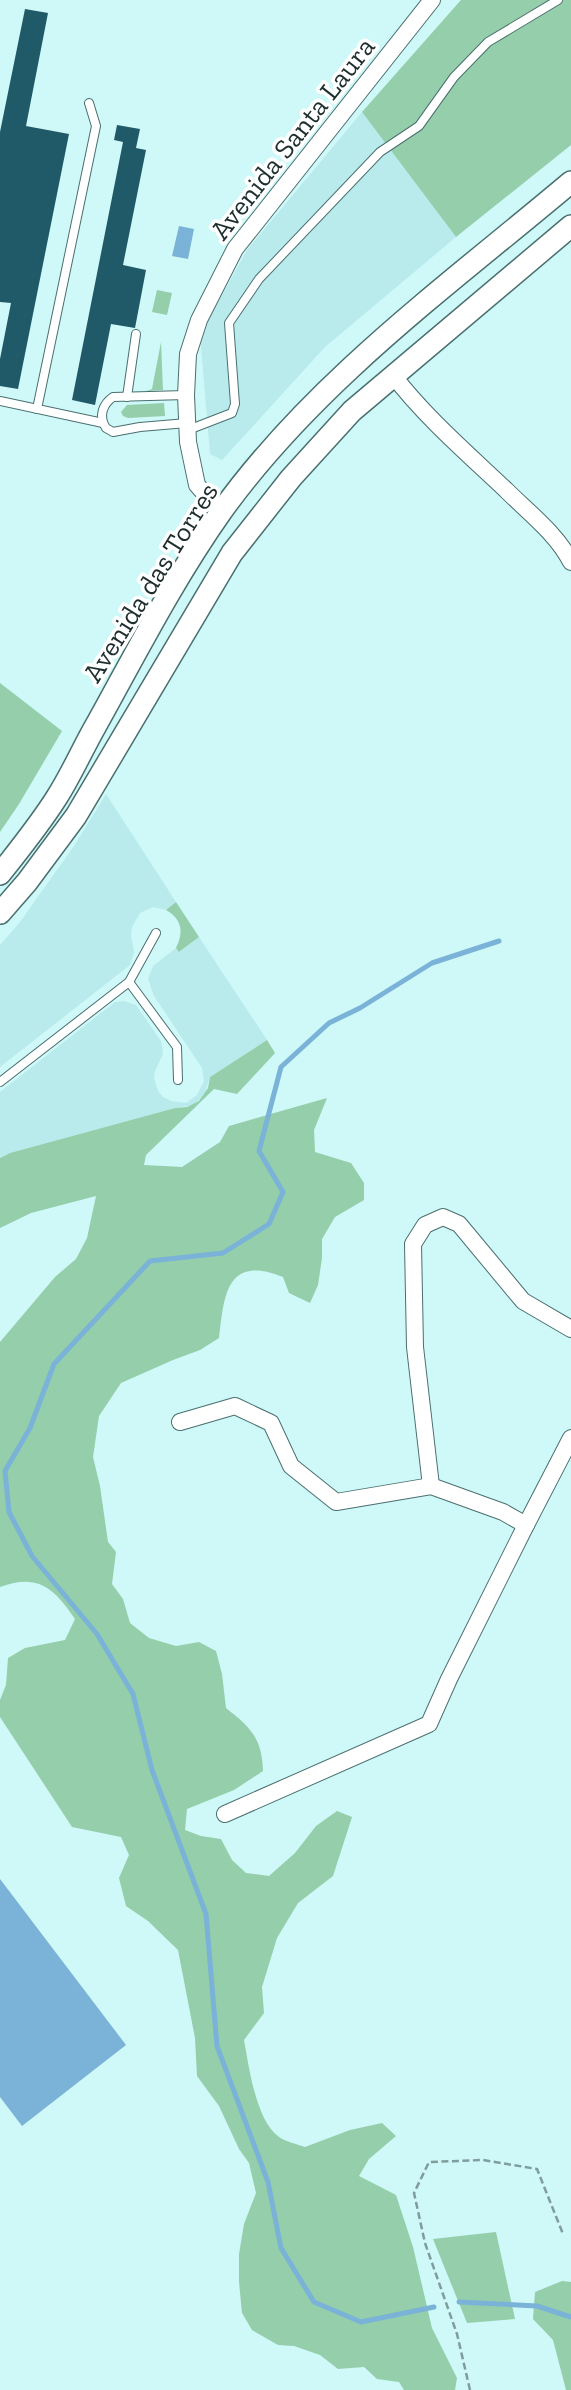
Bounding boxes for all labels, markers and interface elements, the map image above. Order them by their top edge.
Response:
street label: Avenida Santa Laura [203,30,382,246]
street label: Avenida das Torres [76,476,225,688]

